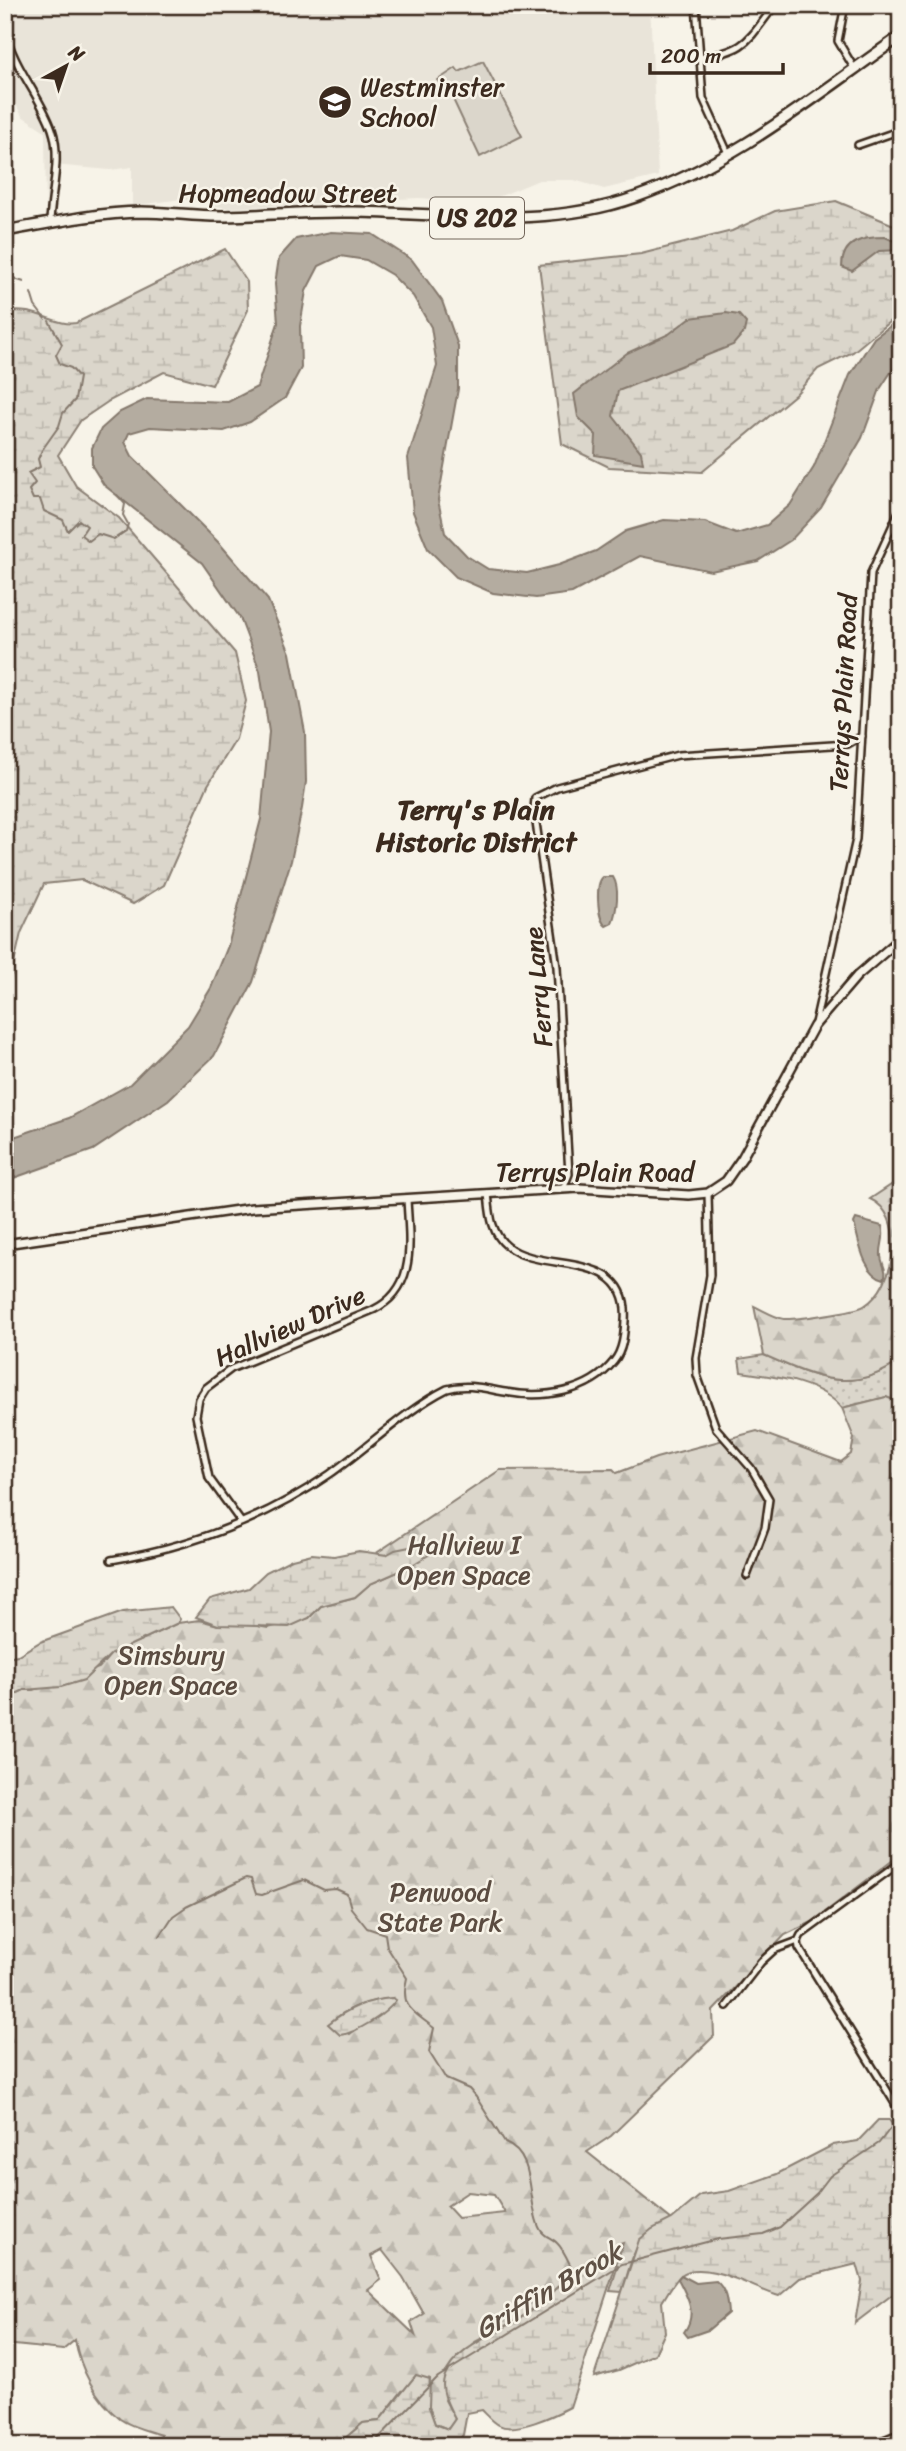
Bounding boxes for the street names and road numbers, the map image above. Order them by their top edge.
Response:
street label: Hopmeadow Street [179,170,397,216]
road number: US 202 [430,198,524,238]
street label: Terrys Plain Road [815,590,871,793]
street label: Ferry Lane [510,924,566,1049]
street label: Terrys Plain Road [496,1149,697,1195]
street label: Hallview Drive [207,1272,373,1380]

